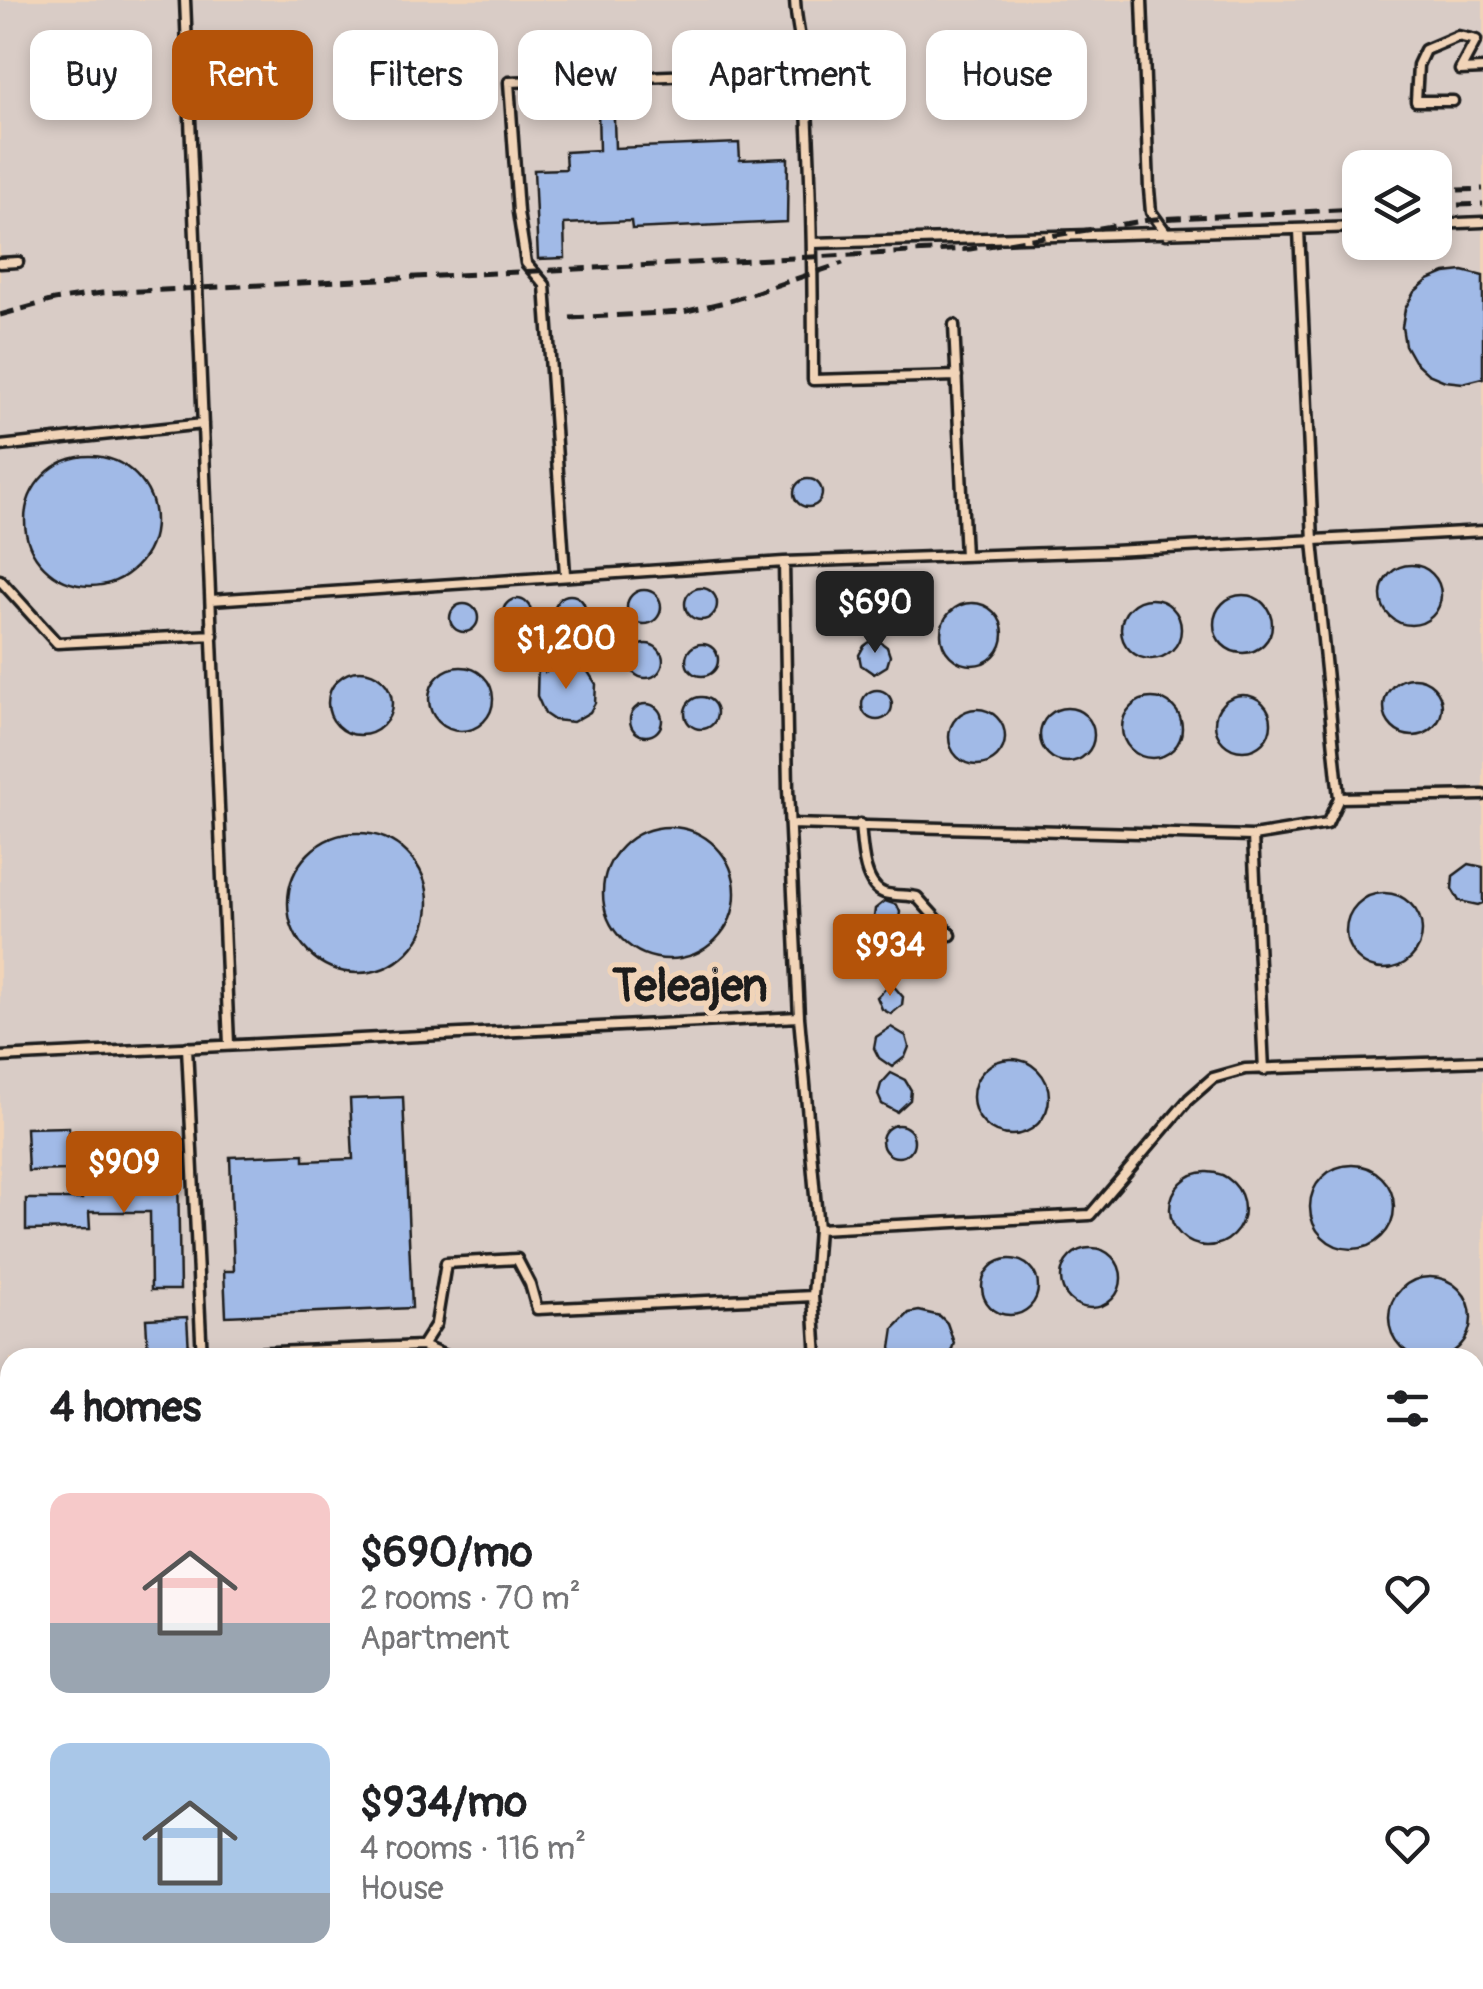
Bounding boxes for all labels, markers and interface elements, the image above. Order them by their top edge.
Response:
chip: Buy [30,30,152,120]
chip: Rent [172,30,313,120]
chip: Filters [333,30,498,120]
chip: New [518,30,652,120]
chip: Apartment [672,30,906,120]
chip: House [926,30,1087,120]
map controls [1342,150,1452,260]
button: layers [1342,150,1452,260]
pin: $690 [816,571,934,656]
text: $690 [838,583,912,623]
pin: $1,200 [485,607,647,692]
text: $1,200 [516,619,616,659]
pin: $934 [831,914,949,999]
text: $934 [855,926,925,966]
district label: Teleajen [612,959,768,1015]
pin: $909 [65,1131,183,1216]
text: $909 [88,1143,160,1183]
icon: filters [1380,1381,1435,1436]
text: 4 homes [50,1382,201,1434]
text: $690/mo [360,1527,532,1579]
icon: home [130,1533,250,1653]
icon: heart [1380,1566,1435,1621]
text: 2 rooms · 70 m² [360,1579,581,1619]
text: Apartment [360,1619,509,1659]
text: $934/mo [360,1777,527,1829]
icon: home [130,1783,250,1903]
icon: heart [1380,1816,1435,1871]
text: 4 rooms · 116 m² [360,1829,586,1869]
text: House [360,1869,444,1909]

